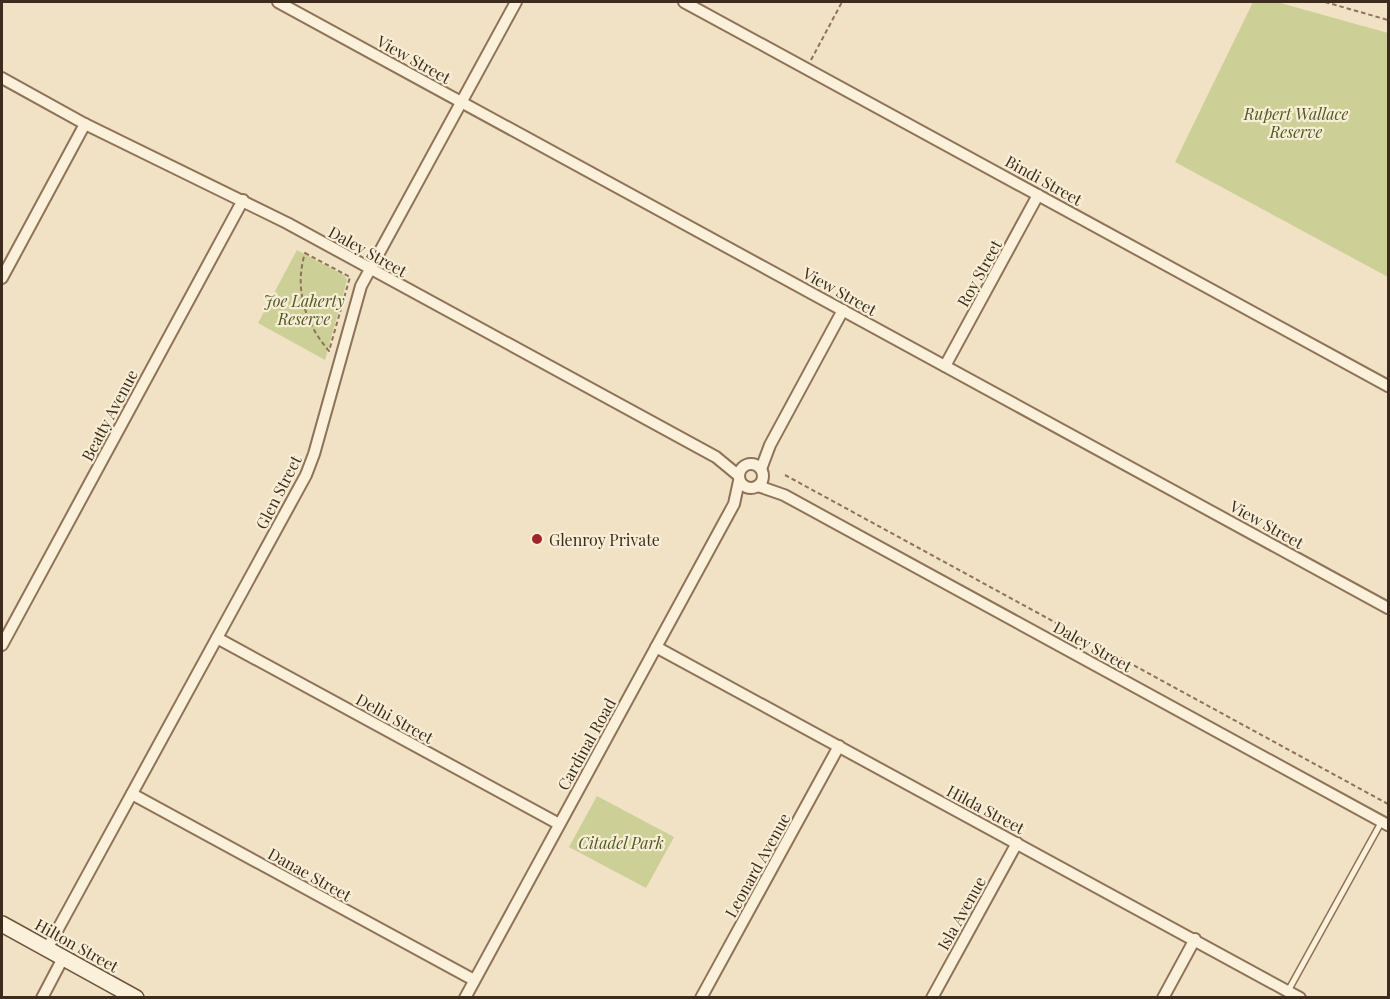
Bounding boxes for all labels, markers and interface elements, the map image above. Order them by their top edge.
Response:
street label: View Street [373,30,455,88]
park label: Rupert Wallace Reserve [1243,103,1348,142]
street label: Bindi Street [1002,150,1087,210]
street label: Daley Street [325,221,411,281]
street label: Roy Street [952,235,1006,310]
street label: View Street [799,262,881,320]
park label: Joe Laherty Reserve [263,290,345,329]
street label: Beatty Avenue [76,366,142,464]
street label: Glen Street [250,451,306,532]
street label: View Street [1226,495,1308,553]
place label: Glenroy Private [549,529,660,550]
marker: Glenroy Private [530,532,544,546]
street label: Daley Street [1050,616,1136,676]
street label: Delhi Street [353,688,438,748]
street label: Cardinal Road [552,694,620,794]
street label: Hilda Street [943,780,1029,838]
street label: Leonard Avenue [720,809,794,921]
park label: Citadel Park [578,832,664,853]
street label: Danae Street [265,843,356,906]
street label: Isla Avenue [932,872,990,954]
street label: Hilton Street [32,913,123,977]

